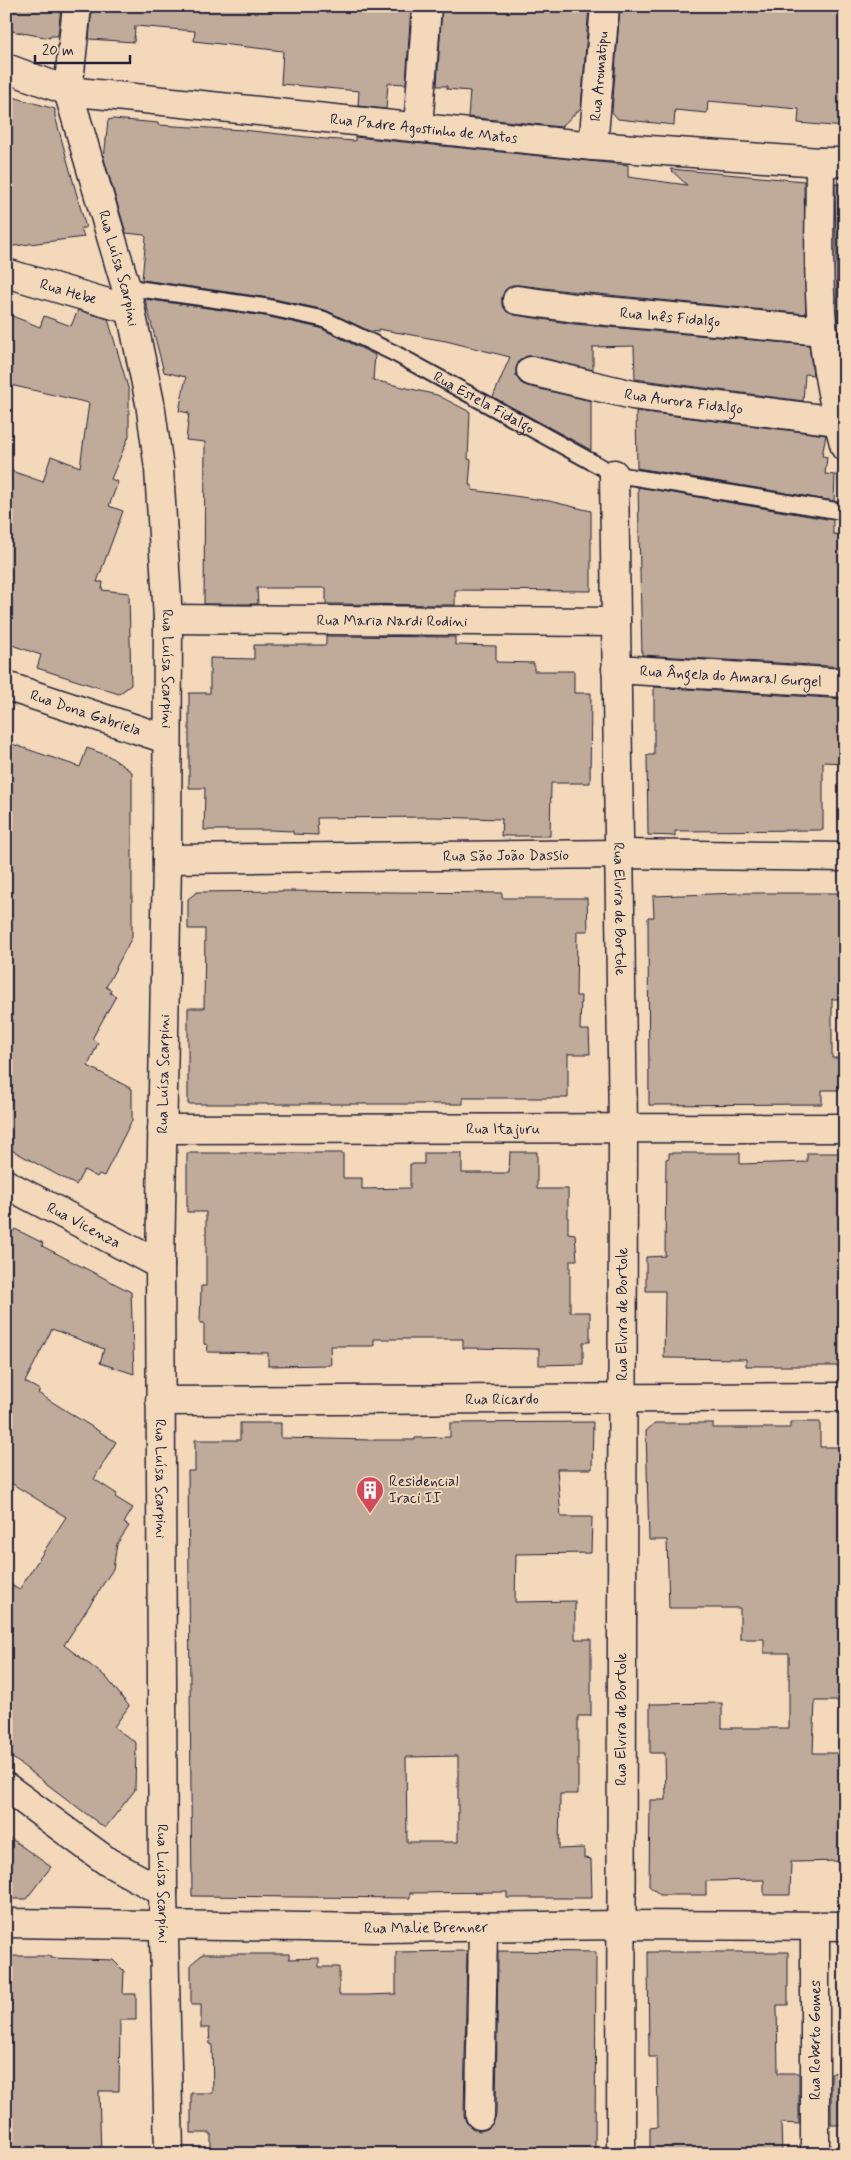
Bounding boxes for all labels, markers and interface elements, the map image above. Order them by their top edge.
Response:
street label: Rua Aromatipu [586,30,614,122]
scale bar [35,32,130,64]
text: 20 m [42,41,74,61]
street label: Rua Padre Agostinho de Matos [329,110,519,149]
street label: Rua Luísa Scarpini [93,208,143,328]
street label: Rua Hebe [37,275,99,310]
street label: Rua Inês Fidalgo [619,303,721,333]
street label: Rua Estela Fidalgo [429,367,538,439]
street label: Rua Aurora Fidalgo [622,384,744,420]
street label: Rua Luísa Scarpini [156,609,177,729]
street label: Rua Maria Nardi Rodini [316,611,467,632]
street label: Rua Ângela do Amaral Gurgel [639,661,822,693]
street label: Rua Dona Gabriela [27,686,144,741]
street label: Rua Elvira de Bortole [608,842,630,976]
street label: Rua São João Dassio [443,846,569,867]
street label: Rua Luísa Scarpini [153,1014,175,1134]
street label: Rua Itajuru [466,1119,540,1140]
street label: Rua Vicenza [43,1198,124,1254]
street label: Rua Elvira de Bortole [613,1247,633,1381]
street label: Rua Ricardo [465,1390,539,1410]
street label: Rua Luísa Scarpini [150,1419,170,1538]
place label: Residencial Iraci II [389,1472,458,1509]
building icon: Residencial Iraci II [355,1475,385,1514]
street label: Rua Elvira de Bortole [612,1652,632,1786]
street label: Rua Luísa Scarpini [152,1824,173,1944]
street label: Rua Malie Brenner [364,1918,489,1939]
street label: Rua Roberto Gomes [806,1980,826,2100]

